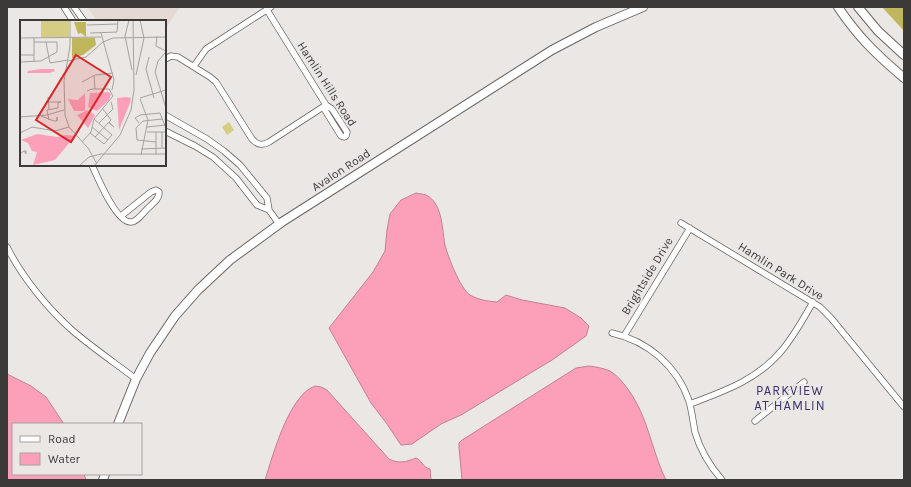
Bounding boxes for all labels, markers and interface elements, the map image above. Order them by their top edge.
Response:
inset map [20,20,166,166]
street label: Hamlin Hills Road [294,39,360,129]
street label: Avalon Road [309,146,373,194]
street label: Brightside Drive [618,235,676,317]
street label: Hamlin Park Drive [736,239,826,303]
district label: PARKVIEW AT HAMLIN [754,383,826,413]
legend [12,423,142,475]
text: Road [48,432,76,446]
text: Water [48,452,81,466]

